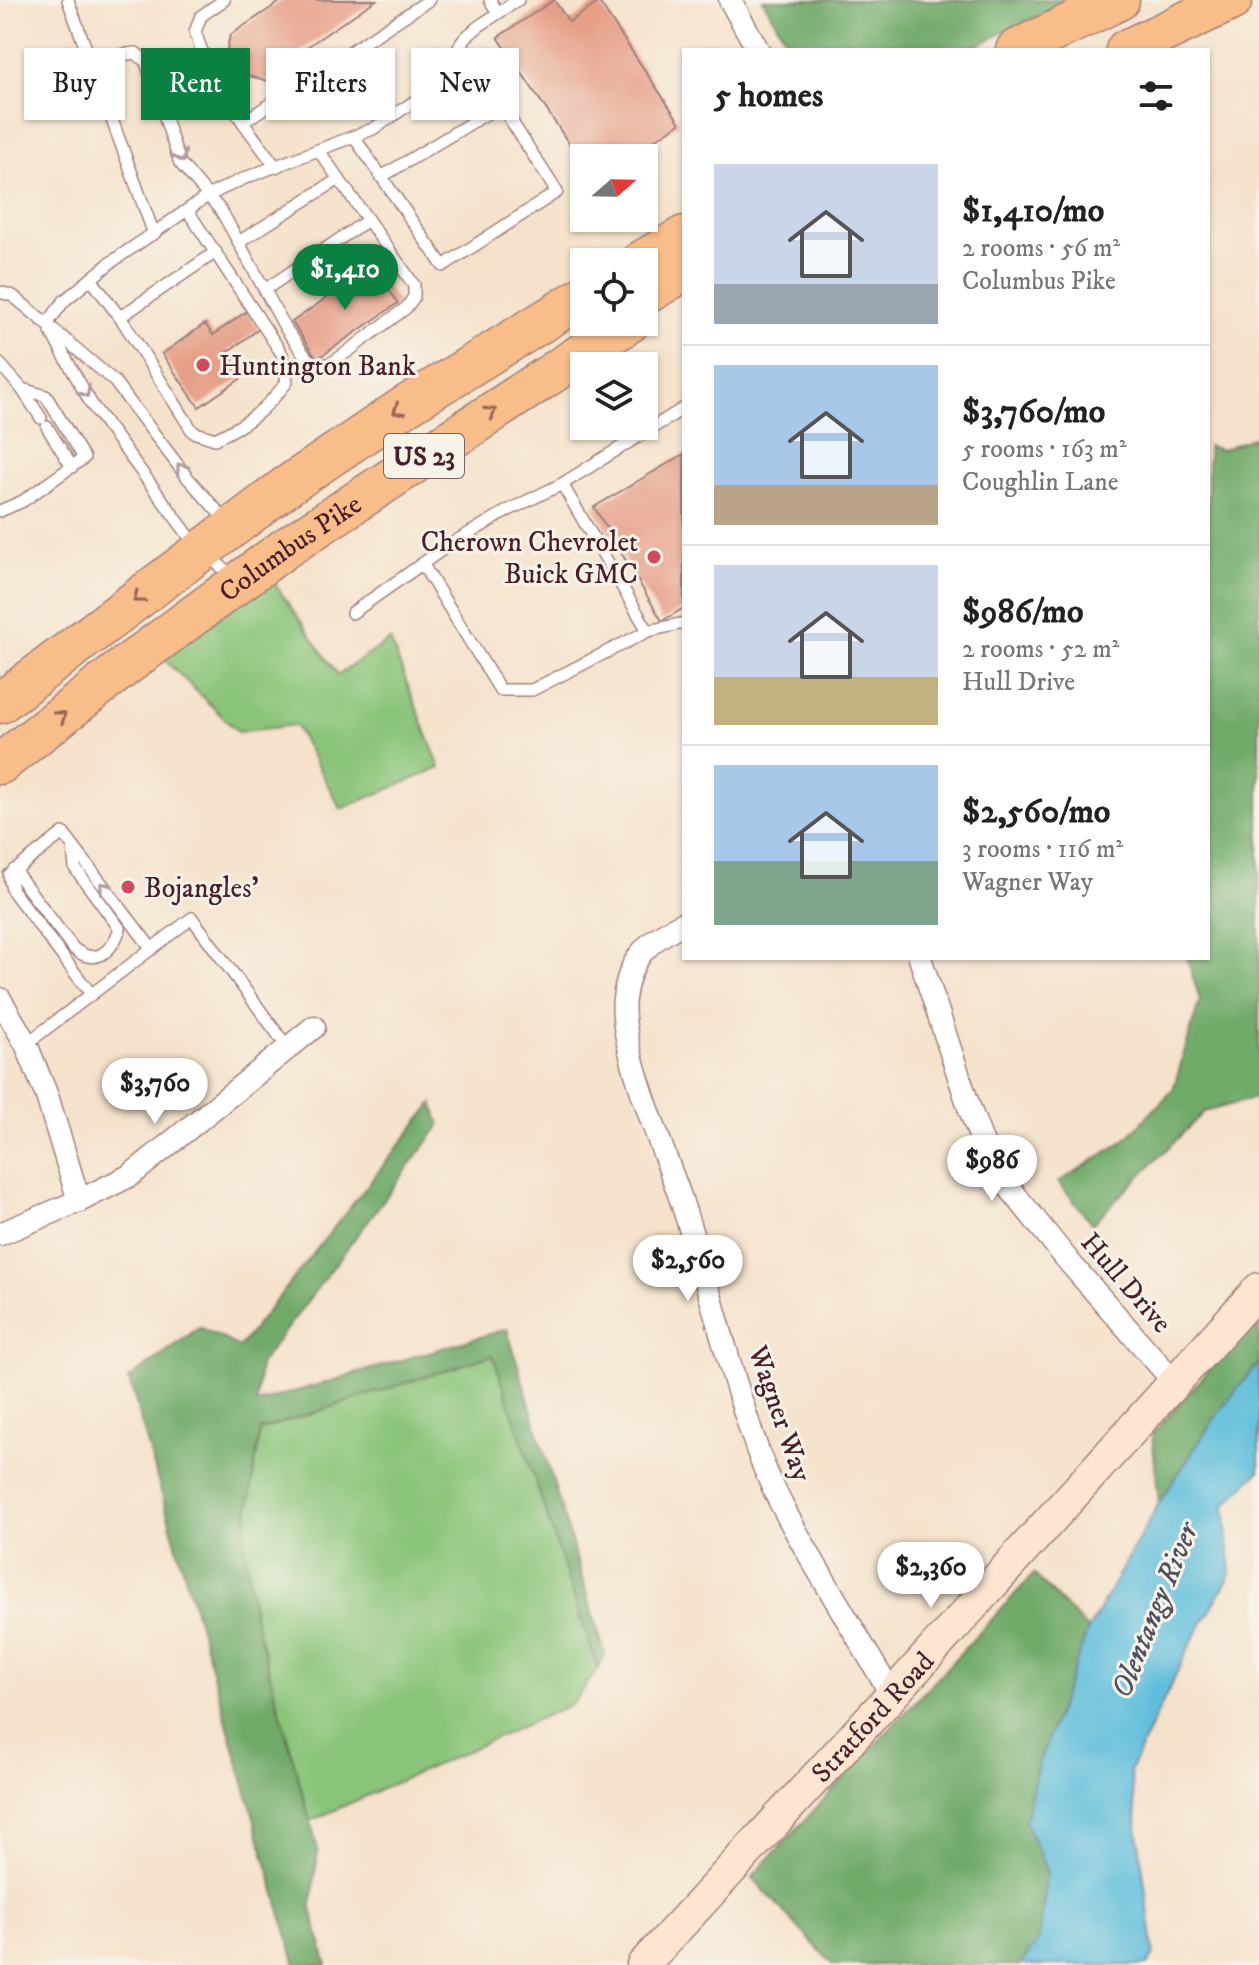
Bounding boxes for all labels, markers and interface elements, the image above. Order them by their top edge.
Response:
chip: Buy [24,48,125,120]
chip: Rent [141,48,250,120]
chip: Filters [266,48,395,120]
chip: New [411,48,519,120]
icon: filters [1134,74,1178,118]
text: 5 homes [714,75,823,117]
north arrow [570,144,658,232]
map controls [570,144,658,440]
one-way arrow [171,149,186,164]
text: $1,410/mo [962,190,1104,232]
icon: home [778,196,874,292]
text: 2 rooms · 56 m² [962,232,1120,265]
pin: $1,410 [280,244,410,312]
button: locate [570,248,658,336]
text: $1,410 [310,253,380,286]
text: Columbus Pike [962,265,1116,298]
place label: Huntington Bank [219,349,416,384]
button: layers [570,352,658,440]
marker: Huntington Bank [194,356,212,374]
one-way arrow [75,384,90,398]
text: $3,760/mo [962,391,1105,433]
icon: home [778,397,874,493]
one-way arrow [393,401,407,416]
one-way arrow [482,407,496,422]
text: 5 rooms · 163 m² [962,433,1127,466]
road number: US 23 [384,434,464,478]
one-way arrow [176,462,190,477]
text: Coughlin Lane [962,466,1119,499]
street label: Columbus Pike [212,487,369,610]
place label: Cherown Chevrolet Buick GMC [421,525,638,592]
marker: Cherown Chevrolet Buick GMC [645,548,663,566]
one-way arrow [132,589,146,603]
text: $986/mo [962,591,1083,633]
icon: home [778,597,874,693]
text: 2 rooms · 52 m² [962,633,1119,666]
text: Hull Drive [962,666,1075,699]
one-way arrow [52,712,67,726]
text: $2,560/mo [962,791,1110,833]
icon: home [778,797,874,893]
text: 3 rooms · 116 m² [962,833,1123,866]
text: Wagner Way [962,866,1093,899]
place label: Bojangles' [144,871,259,906]
marker: Bojangles' [119,878,137,896]
one-way arrow [100,881,114,896]
pin: $3,760 [90,1058,220,1126]
text: $3,760 [120,1067,190,1100]
pin: $986 [945,1135,1039,1203]
text: $986 [965,1144,1019,1177]
street label: Hull Drive [1073,1226,1179,1340]
pin: $2,560 [623,1235,753,1303]
text: $2,560 [651,1244,725,1277]
street label: Wagner Way [740,1340,819,1487]
water label: Olentangy River [1104,1516,1208,1703]
pin: $2,360 [866,1542,996,1610]
text: $2,360 [895,1551,967,1584]
street label: Stratford Road [804,1645,942,1790]

